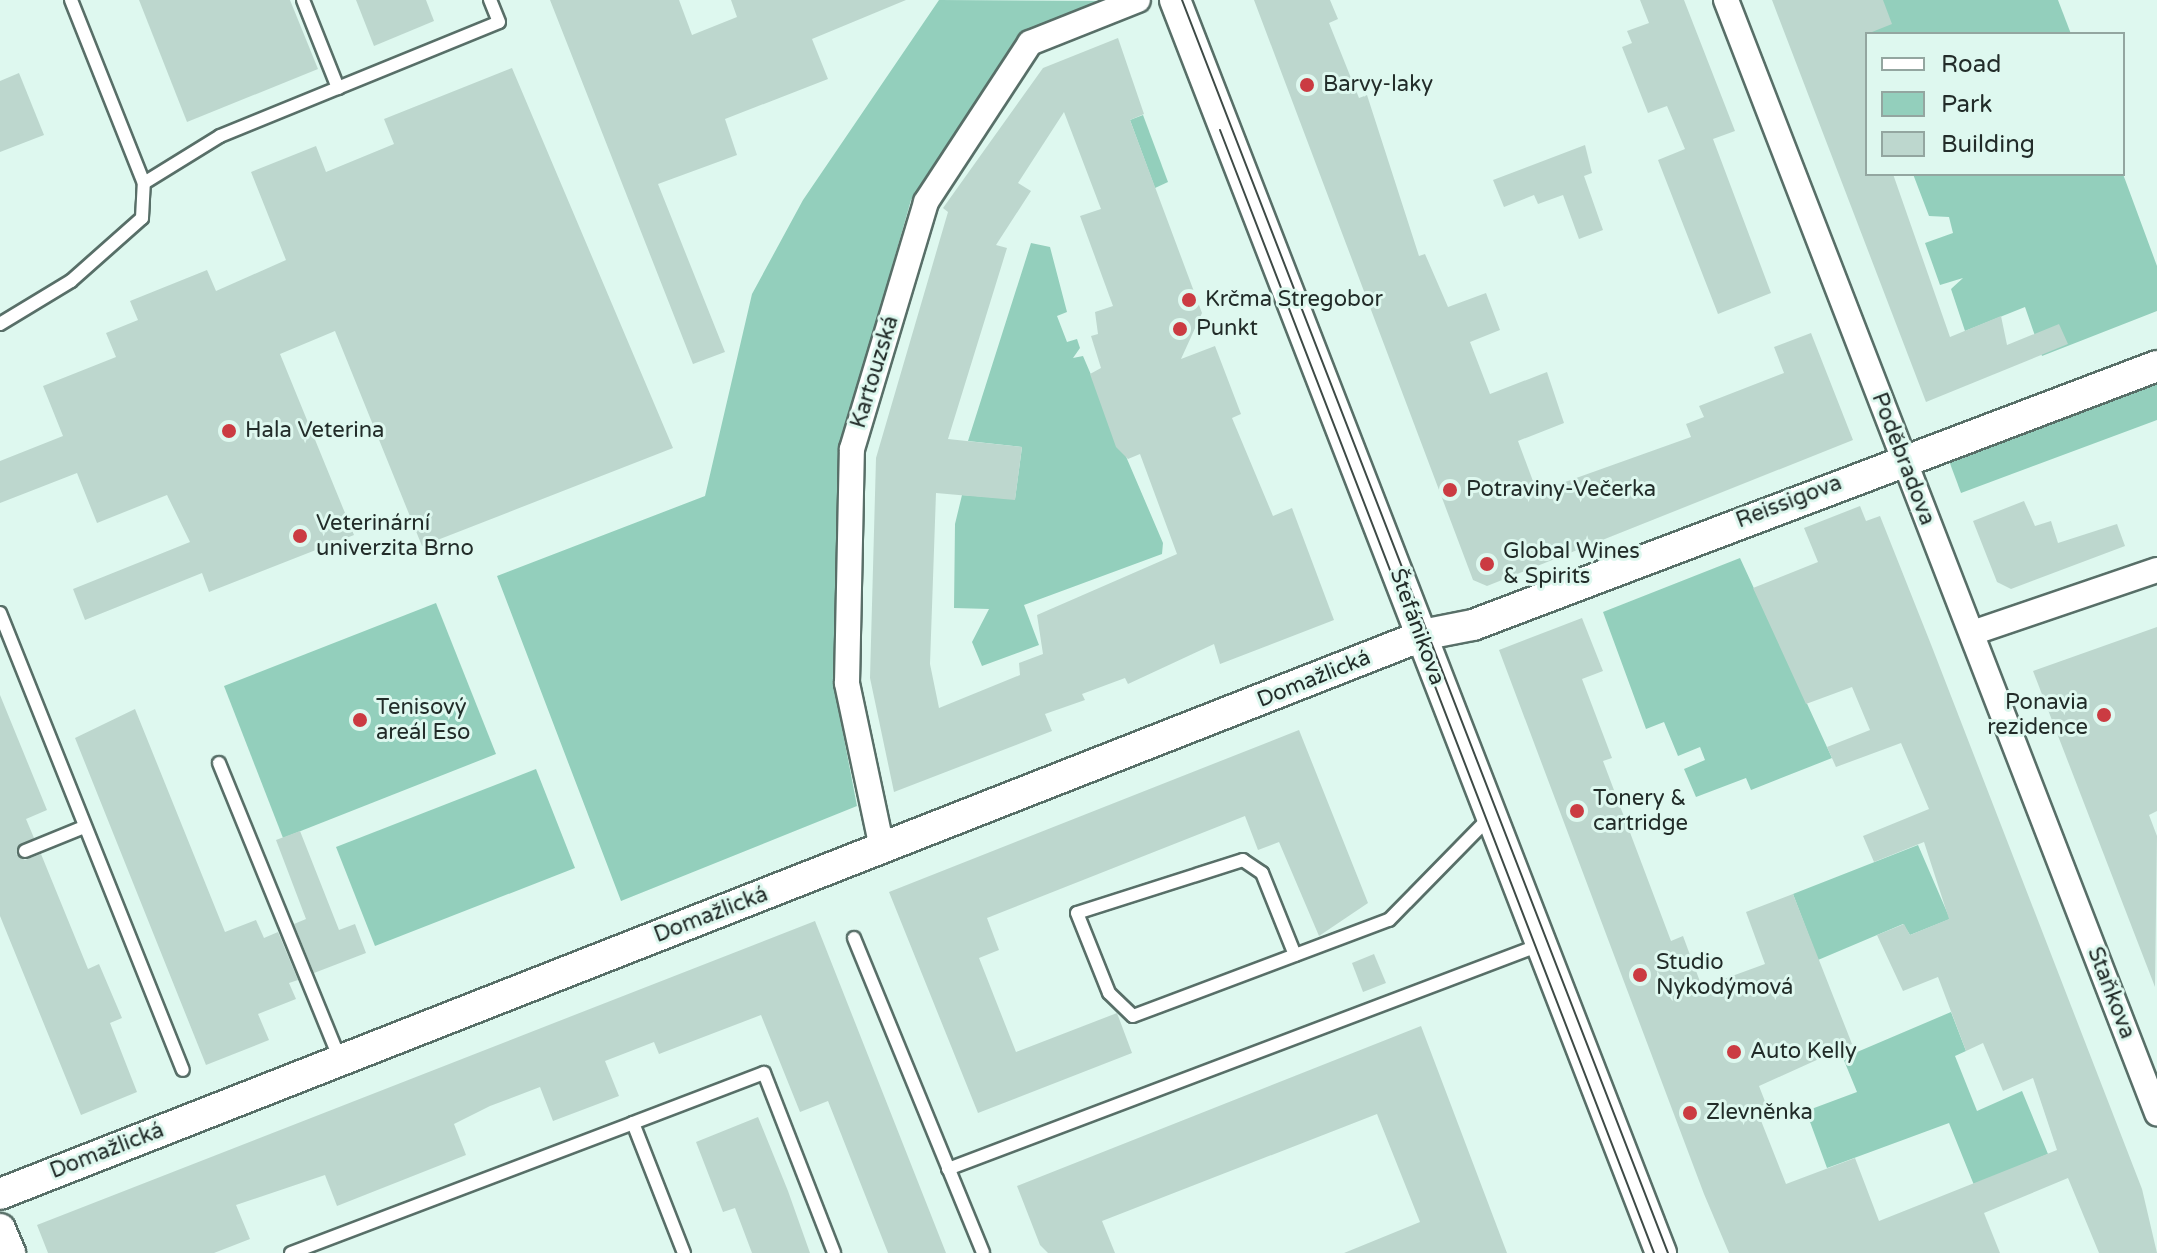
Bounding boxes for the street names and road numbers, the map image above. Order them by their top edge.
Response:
street label: Kartouzská [845,313,905,431]
street label: Poděbradova [1866,389,1940,529]
street label: Reissigova [1732,470,1846,534]
street label: Štefánikova [1384,565,1450,689]
street label: Domažlická [1254,644,1374,714]
street label: Domažlická [650,881,772,949]
street label: Staňkova [2081,943,2141,1043]
street label: Domažlická [46,1117,168,1185]

